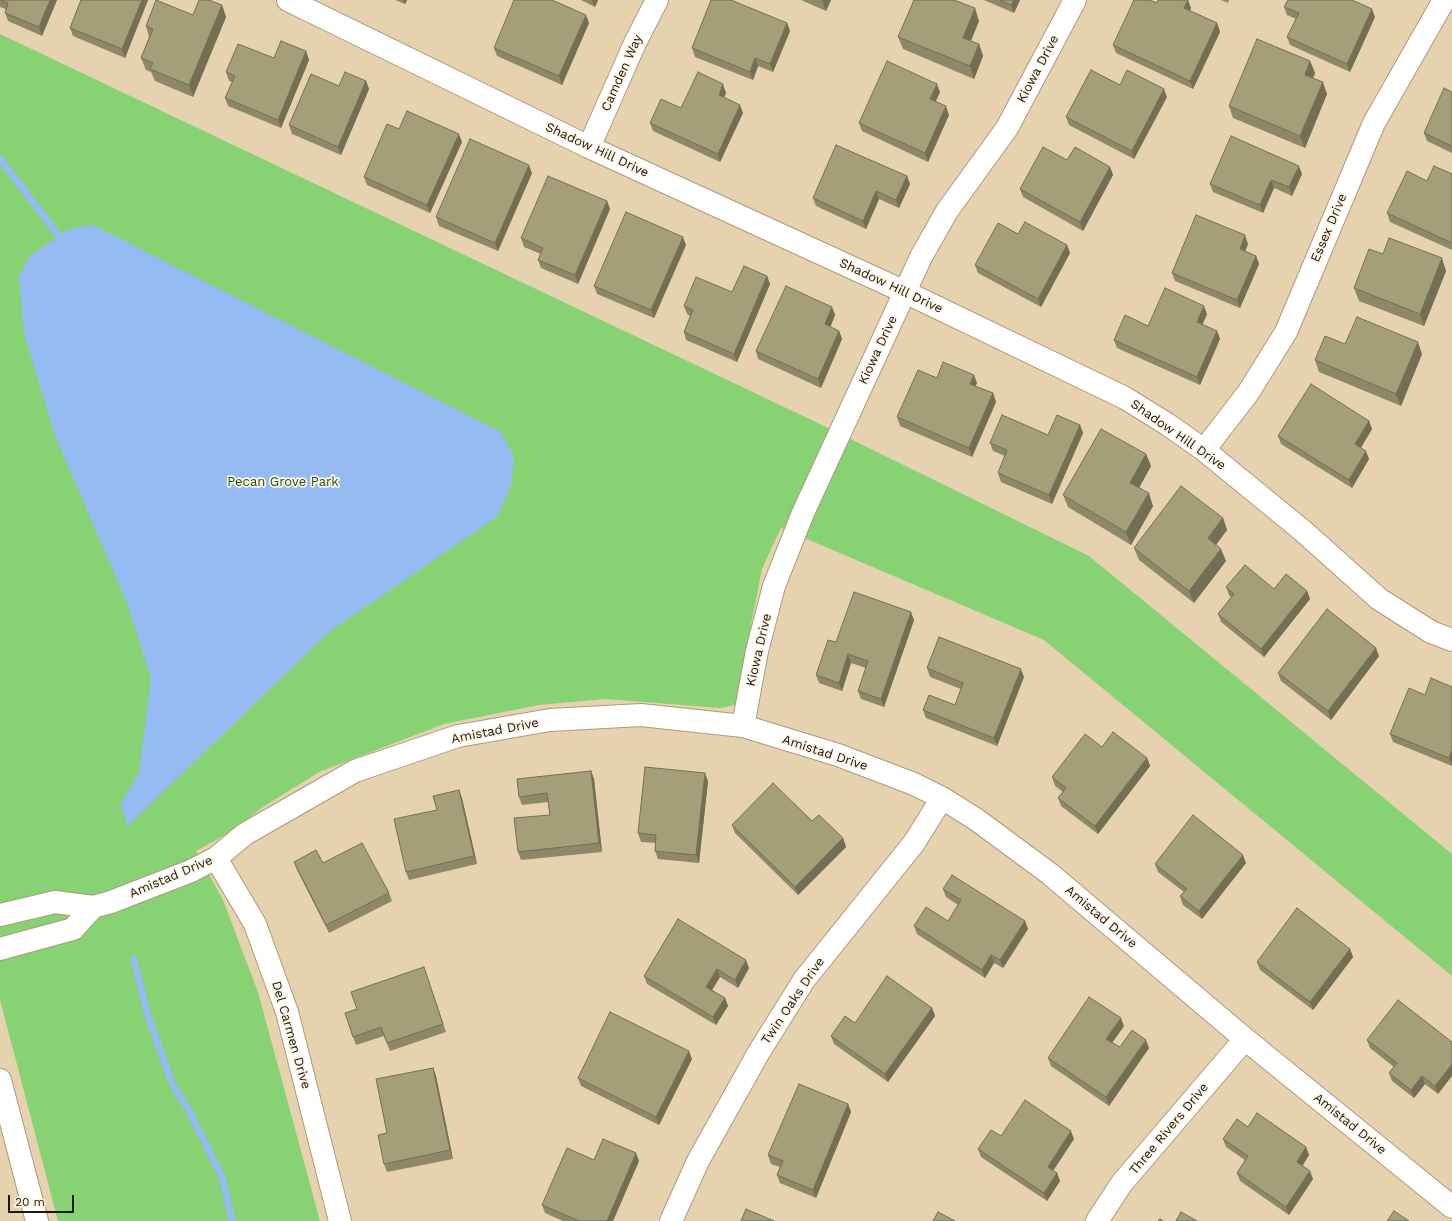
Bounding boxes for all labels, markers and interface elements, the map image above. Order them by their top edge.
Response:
street label: Camden Way [598,32,646,114]
street label: Kiowa Drive [1014,32,1062,106]
street label: Shadow Hill Drive [543,119,651,181]
street label: Essex Drive [1308,191,1350,265]
street label: Shadow Hill Drive [837,255,945,317]
street label: Kiowa Drive [855,313,901,387]
street label: Shadow Hill Drive [1127,396,1229,474]
park label: Pecan Grove Park [227,474,339,490]
street label: Kiowa Drive [743,612,775,688]
street label: Amistad Drive [450,715,540,747]
street label: Amistad Drive [780,732,870,774]
street label: Amistad Drive [127,852,215,902]
street label: Amistad Drive [1062,882,1140,952]
street label: Twin Oaks Drive [758,954,828,1048]
street label: Del Carmen Drive [268,979,314,1091]
street label: Three Rivers Drive [1126,1080,1212,1178]
street label: Amistad Drive [1311,1090,1389,1158]
scale bar [10,1187,76,1213]
text: 20 m [15,1195,45,1209]

